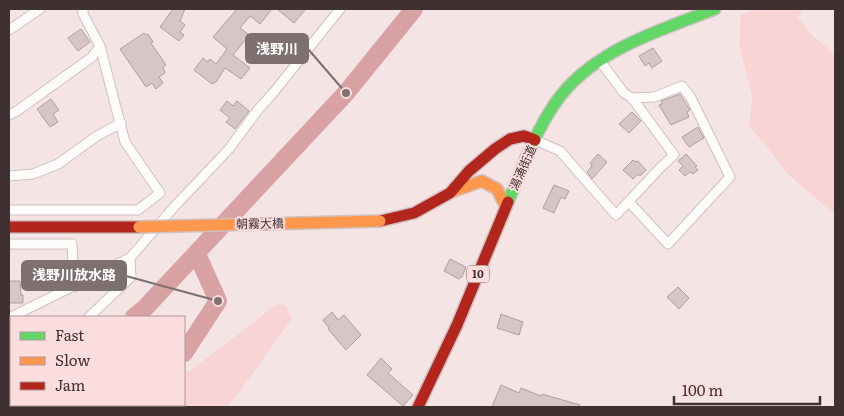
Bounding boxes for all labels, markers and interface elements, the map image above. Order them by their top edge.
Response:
callout: 浅野川 [246,34,308,63]
text: 浅野川 [256,38,298,58]
street label: 湯涌街道 [504,142,540,193]
street label: 朝霧大橋 [236,214,284,232]
callout: 浅野川放水路 [22,261,126,290]
text: 浅野川放水路 [32,264,116,284]
road number: 10 [467,266,489,282]
legend [10,316,185,406]
text: Fast [55,323,84,346]
text: Slow [55,348,90,371]
text: Jam [55,373,86,396]
scale bar [674,374,820,406]
text: 100 m [682,378,723,401]

